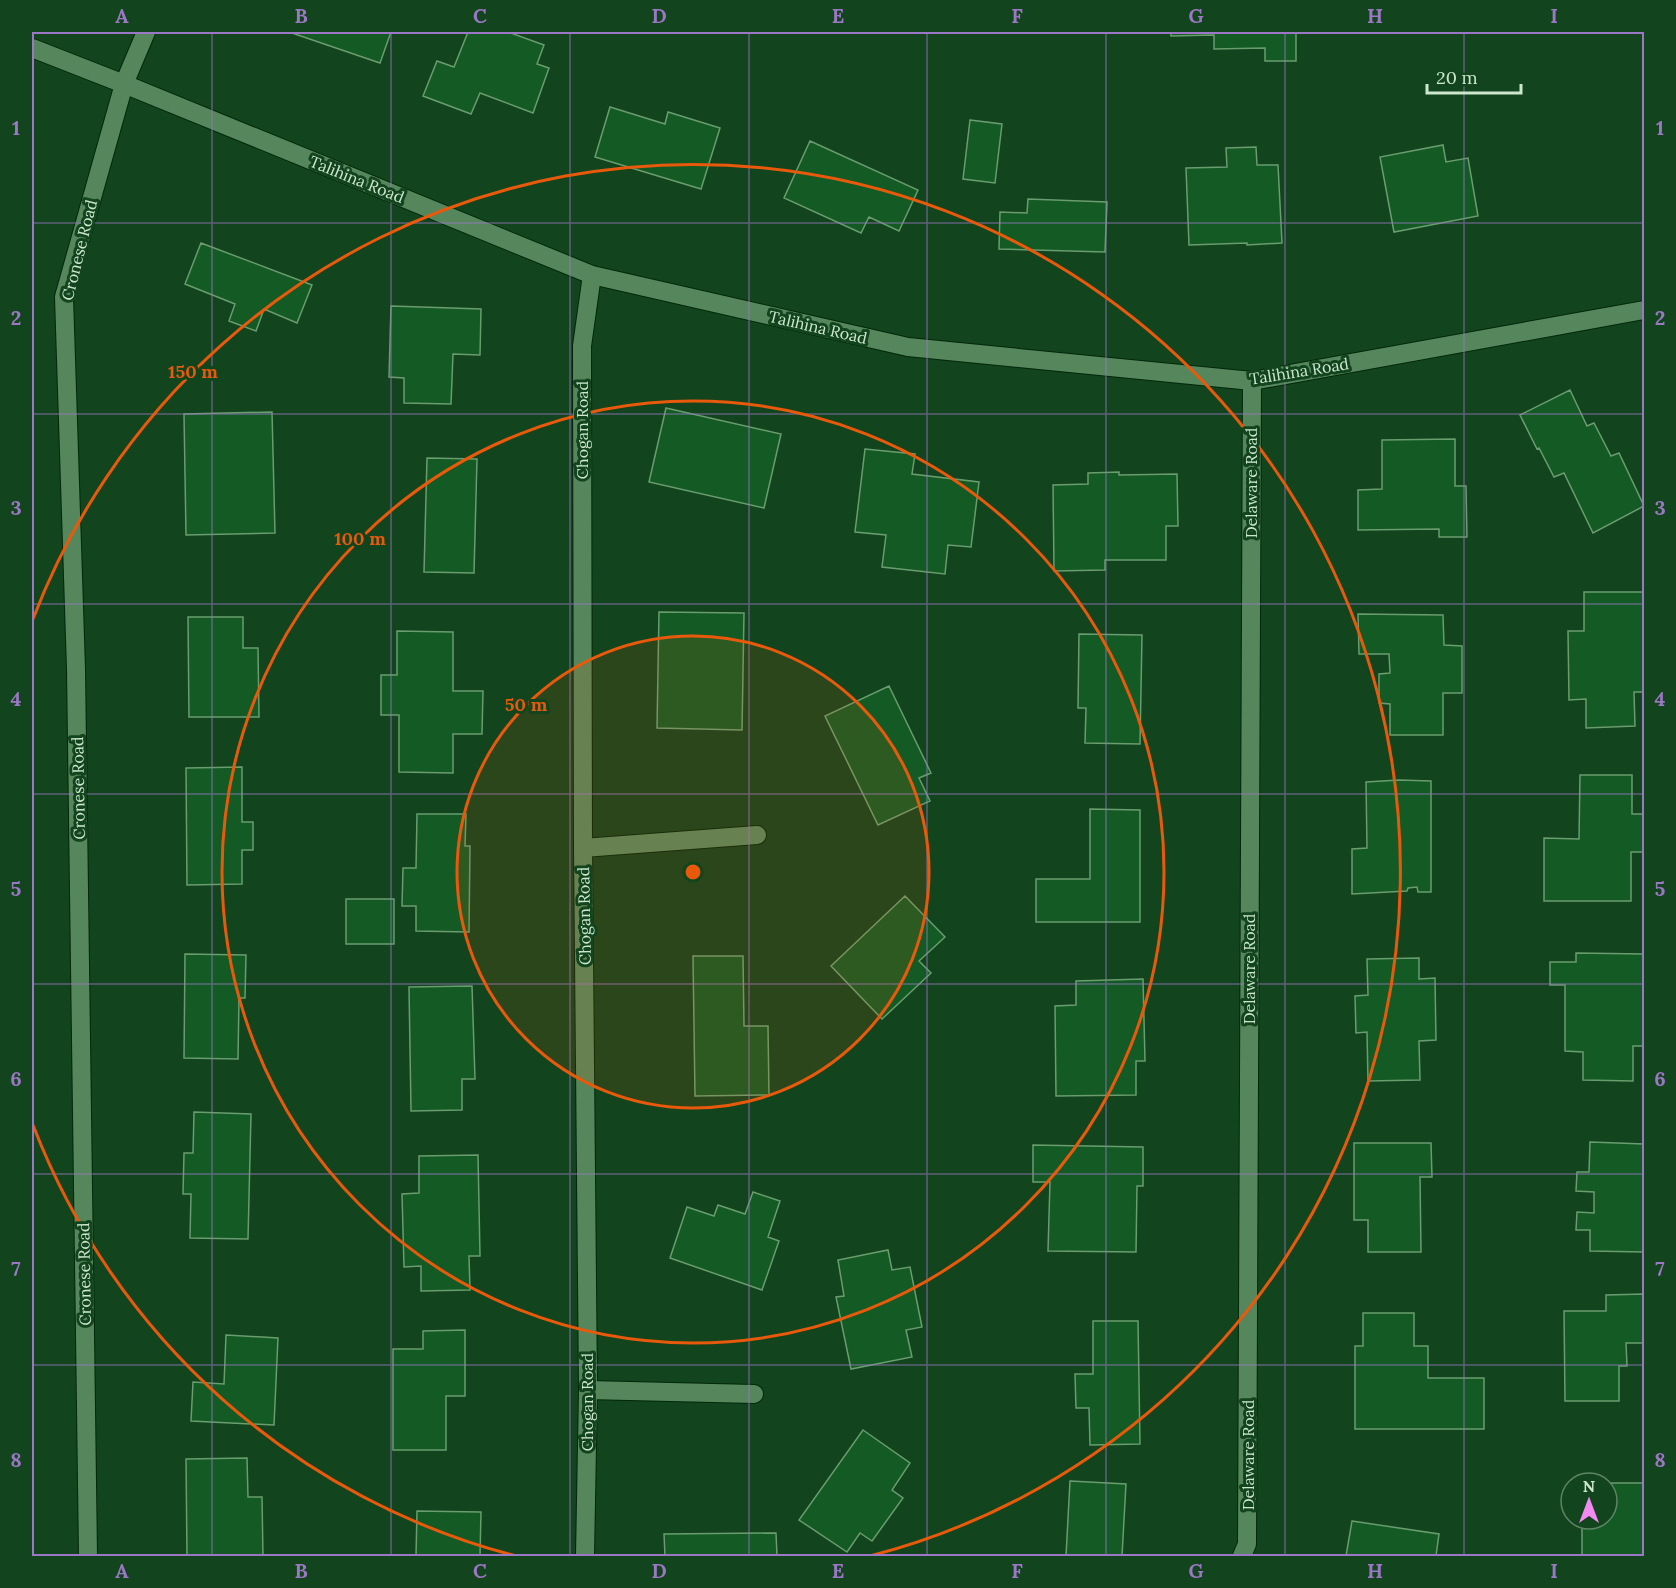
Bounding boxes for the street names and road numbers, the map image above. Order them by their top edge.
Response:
street label: Talihina Road [307,151,408,207]
street label: Cronese Road [57,197,101,302]
street label: Talihina Road [767,306,870,348]
street label: Talihina Road [1248,353,1351,389]
street label: Chogan Road [572,380,592,479]
street label: Delaware Road [1241,427,1261,538]
street label: Cronese Road [67,736,89,840]
street label: Chogan Road [573,866,595,965]
street label: Delaware Road [1239,913,1259,1024]
street label: Cronese Road [73,1222,95,1326]
street label: Chogan Road [577,1352,597,1451]
street label: Delaware Road [1238,1399,1258,1510]

